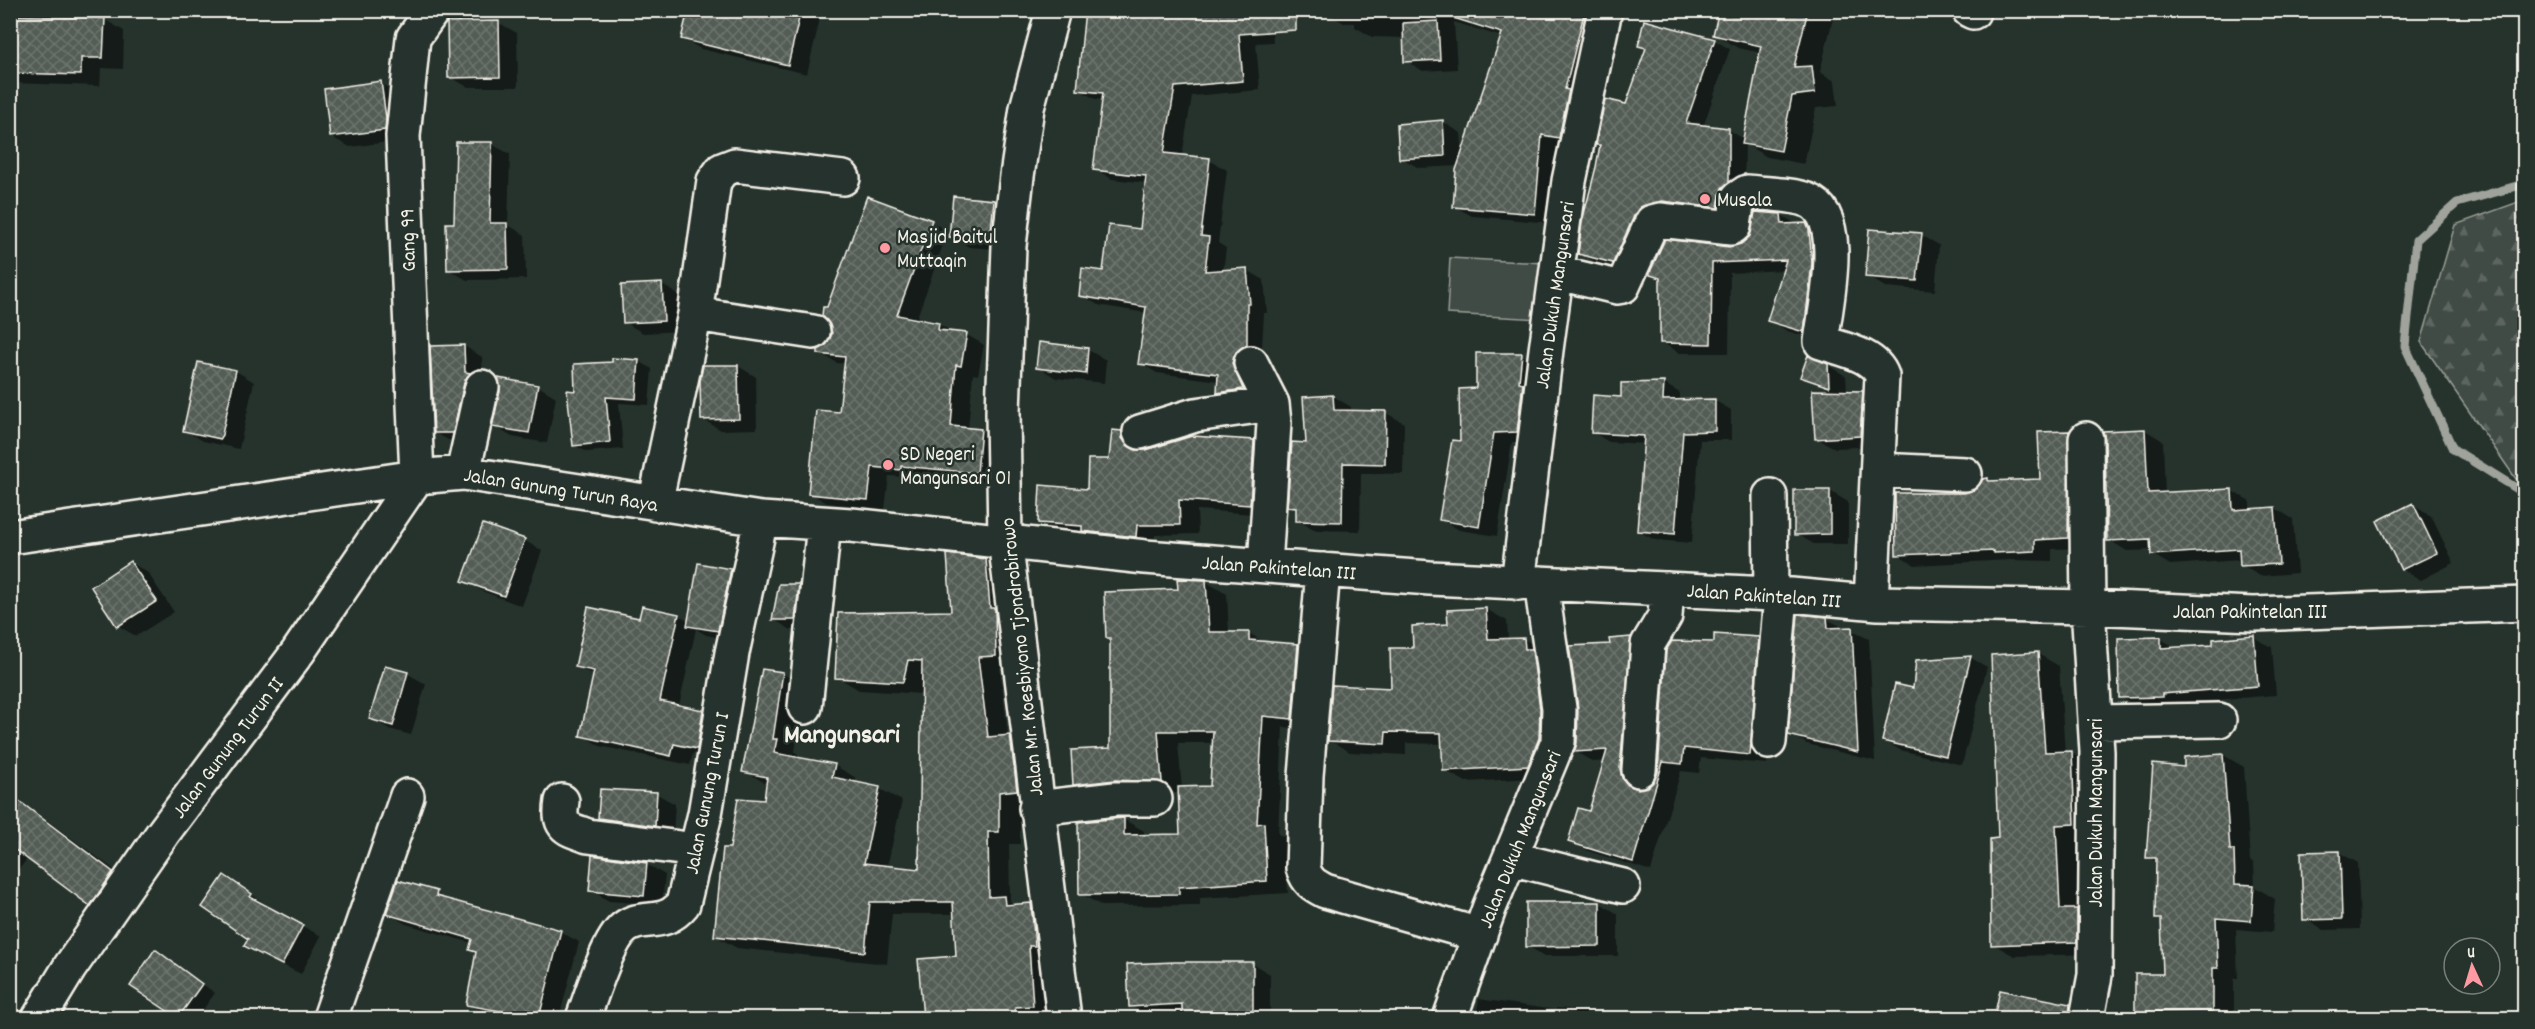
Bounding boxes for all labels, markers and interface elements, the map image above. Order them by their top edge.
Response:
place label: Musala [1717,187,1773,217]
marker: Musala [1698,192,1712,206]
street label: Jalan Dukuh Mangunsari [1529,200,1585,391]
street label: Gang 99 [394,208,426,272]
place label: Masjid Baitul Muttaqin [897,224,997,278]
marker: Masjid Baitul Muttaqin [878,241,892,255]
place label: SD Negeri Mangunsari 01 [900,441,1011,495]
marker: SD Negeri Mangunsari 01 [881,458,895,472]
street label: Jalan Gunung Turun Raya [461,462,661,522]
street label: Jalan Mr. Koesbiyono Tjondrobirowo [994,516,1054,797]
street label: Jalan Pakintelan III [1201,550,1357,590]
street label: Jalan Pakintelan III [1686,578,1842,618]
street label: Jalan Pakintelan III [2173,599,2328,629]
street label: Jalan Gunung Turun II [166,671,293,826]
street label: Jalan Gunung Turun I [679,710,739,877]
district label: Mangunsari [784,717,900,756]
street label: Jalan Dukuh Mangunsari [2083,718,2113,907]
street label: Jalan Dukuh Mangunsari [1472,747,1571,933]
north arrow [2442,936,2502,996]
text: U [2466,942,2476,965]

